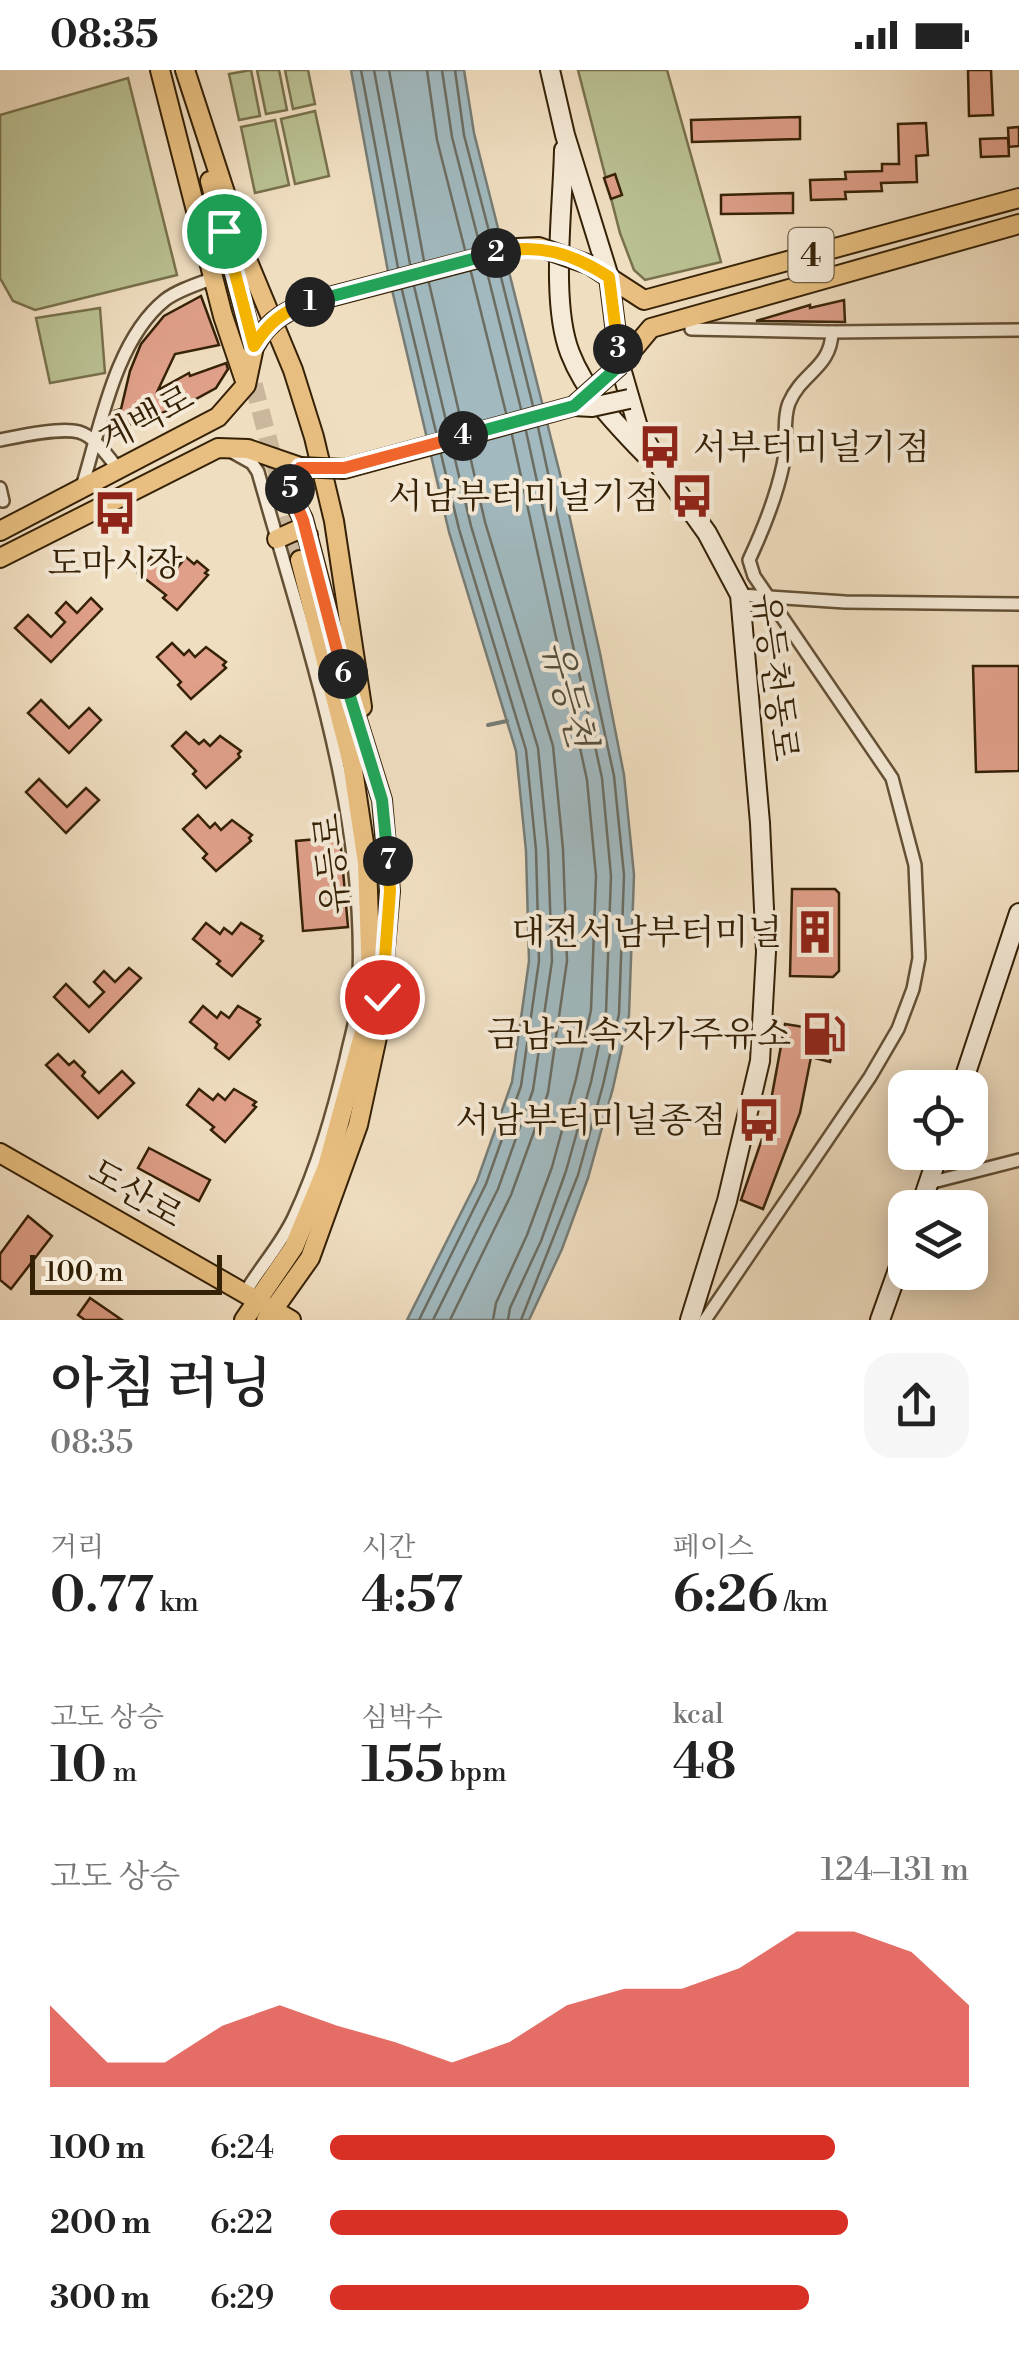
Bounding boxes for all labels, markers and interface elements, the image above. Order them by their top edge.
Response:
text: 08:35 [50,12,159,59]
pin [182,189,267,274]
icon: arrive [197,204,252,259]
pin: 2 [471,228,521,278]
road number: 4 [788,228,834,282]
text: 2 [487,235,505,270]
pin: 1 [285,277,335,327]
text: 1 [303,284,317,319]
pin: 3 [593,324,643,374]
text: 3 [610,331,626,366]
street label: 계백로 [92,377,202,462]
pin: 4 [438,411,488,461]
text: 4 [454,418,472,453]
bus stop icon: 서부터미널기점 [636,423,684,471]
place label: 서부터미널기점 [693,427,930,470]
pin: 5 [265,464,315,514]
text: 5 [281,471,299,506]
bus stop icon: 서남부터미널기점 [668,472,716,520]
place label: 서남부터미널기점 [389,476,659,519]
bus stop icon: 도마시장 [91,489,139,537]
place label: 도마시장 [47,543,183,586]
street label: 유등천동로 [743,591,806,764]
water label: 유등천 [531,635,605,756]
pin: 6 [318,649,368,699]
text: 6 [334,656,352,691]
street label: 유등로 [306,811,359,917]
pin: 7 [363,836,413,886]
text: 7 [380,843,396,878]
building icon: 대전서남부터미널 [791,908,839,956]
place label: 대전서남부터미널 [512,912,782,955]
pin [340,955,425,1040]
icon: check [355,970,410,1025]
fuel station icon: 금남고속자가주유소 [800,1010,848,1058]
place label: 금남고속자가주유소 [487,1014,791,1057]
map controls [888,1070,988,1290]
button: locate [888,1070,988,1170]
bus stop icon: 서남부터미널종점 [735,1096,783,1144]
place label: 서남부터미널종점 [456,1100,726,1143]
street label: 도산로 [81,1150,190,1238]
button: layers [888,1190,988,1290]
scale bar [30,1250,222,1294]
text: 100 m [45,1255,124,1290]
text: 아침 러닝 [50,1351,272,1420]
button: share [864,1353,969,1458]
text: 08:35 [50,1423,133,1463]
text: 거리 [50,1530,104,1565]
text: 시간 [361,1530,415,1565]
text: 페이스 [673,1530,754,1565]
text: 0.77 [50,1565,154,1627]
text: 4:57 [361,1565,463,1627]
text: 6:26 [673,1565,778,1627]
text: km [154,1585,199,1620]
text: /km [778,1585,828,1620]
text: kcal [673,1697,723,1732]
text: 고도 상승 [50,1700,164,1735]
text: 심박수 [361,1700,442,1735]
text: 48 [673,1732,736,1794]
text: 10 [50,1735,107,1797]
text: 155 [361,1735,444,1797]
text: m [107,1755,137,1790]
text: bpm [444,1755,507,1790]
text: 124–131 m [821,1850,969,1890]
text: 고도 상승 [50,1857,180,1897]
text: 100 m [50,2128,145,2168]
text: 6:24 [210,2128,274,2168]
text: 200 m [50,2203,151,2243]
text: 6:22 [210,2203,273,2243]
text: 300 m [50,2278,150,2318]
text: 6:29 [210,2278,274,2318]

